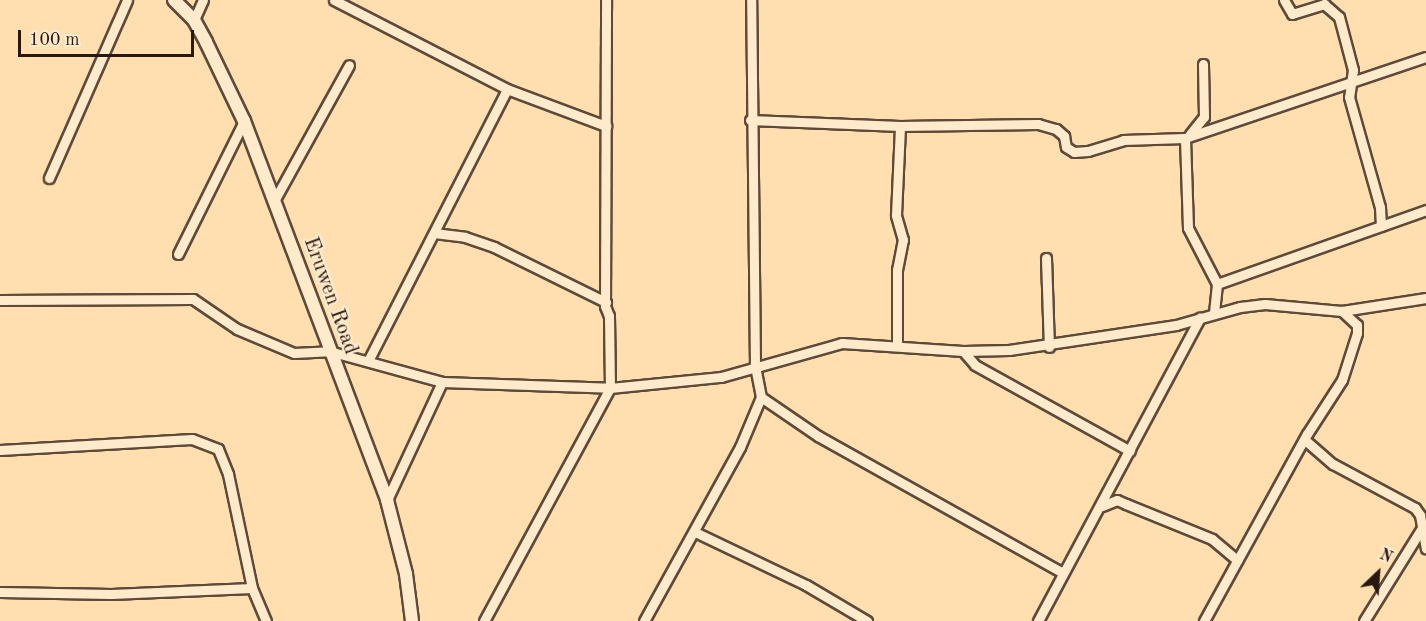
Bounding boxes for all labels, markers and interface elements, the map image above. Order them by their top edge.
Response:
scale bar [21,18,196,56]
text: 100 m [29,31,80,49]
street label: Eruwen Road [297,234,363,358]
north arrow [1348,543,1408,603]
text: N [1377,547,1395,567]

